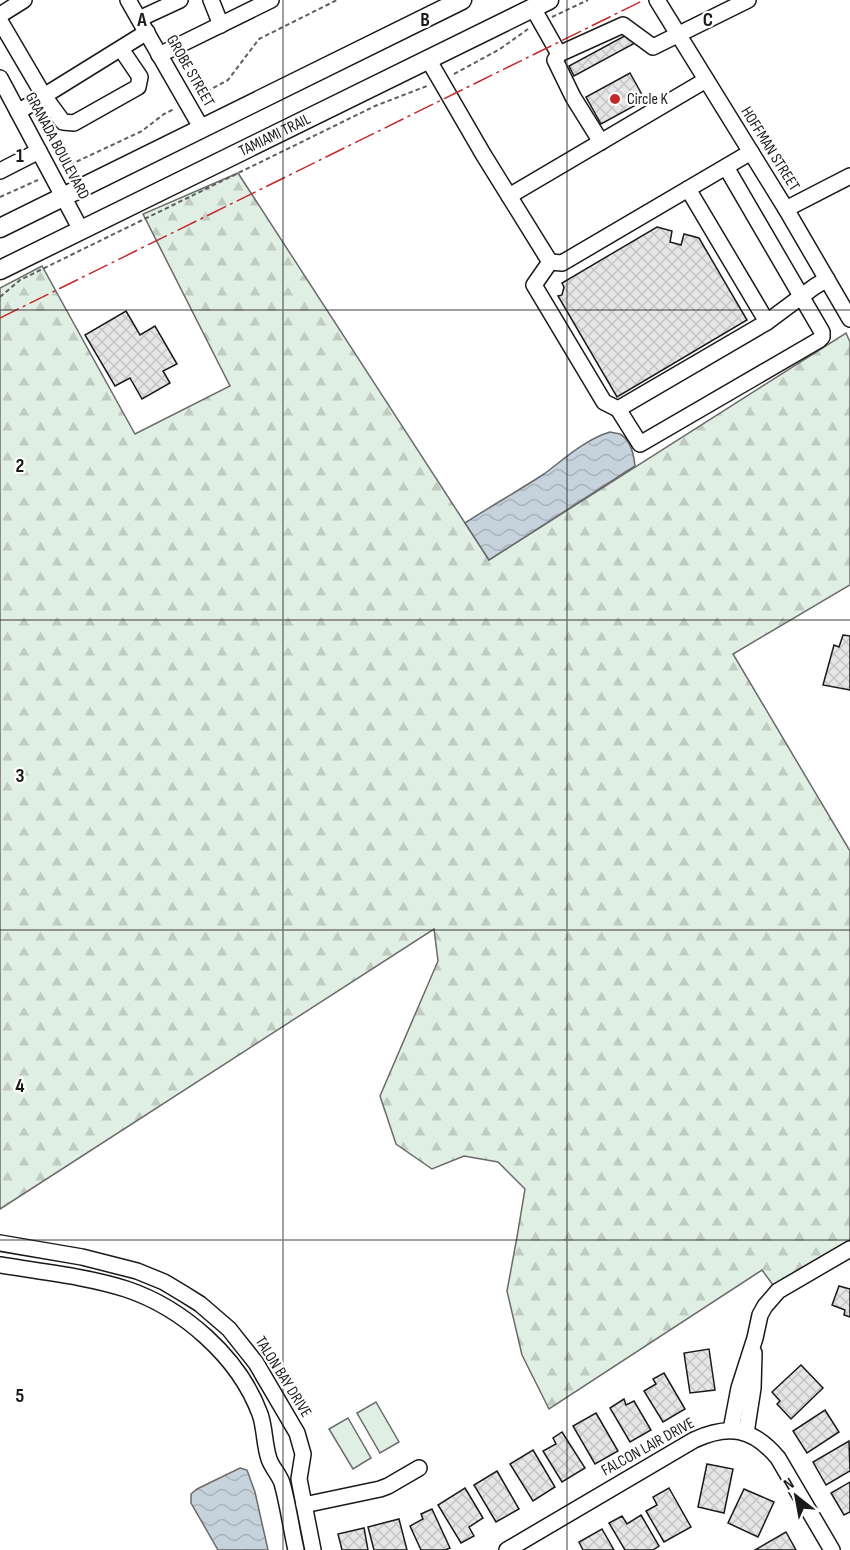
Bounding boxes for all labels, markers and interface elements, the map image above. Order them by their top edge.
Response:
text: A [136,8,147,32]
text: B [420,8,430,32]
text: C [703,8,713,32]
street label: GROBE STREET [162,32,218,111]
street label: GRANADA BOULEVARD [21,89,93,203]
place label: Circle K [627,90,668,109]
marker: Circle K [608,92,622,106]
street label: HOFFMAN STREET [737,103,804,195]
street label: TAMIAMI TRAIL [236,109,314,161]
text: 1 [16,144,24,168]
text: 2 [16,454,24,478]
text: 3 [16,764,25,788]
text: 4 [15,1074,25,1098]
street label: TALON BAY DRIVE [251,1333,315,1421]
text: 5 [16,1384,25,1408]
street label: FALCON LAIR DRIVE [598,1414,698,1480]
north arrow [766,1466,826,1526]
text: N [780,1474,798,1495]

